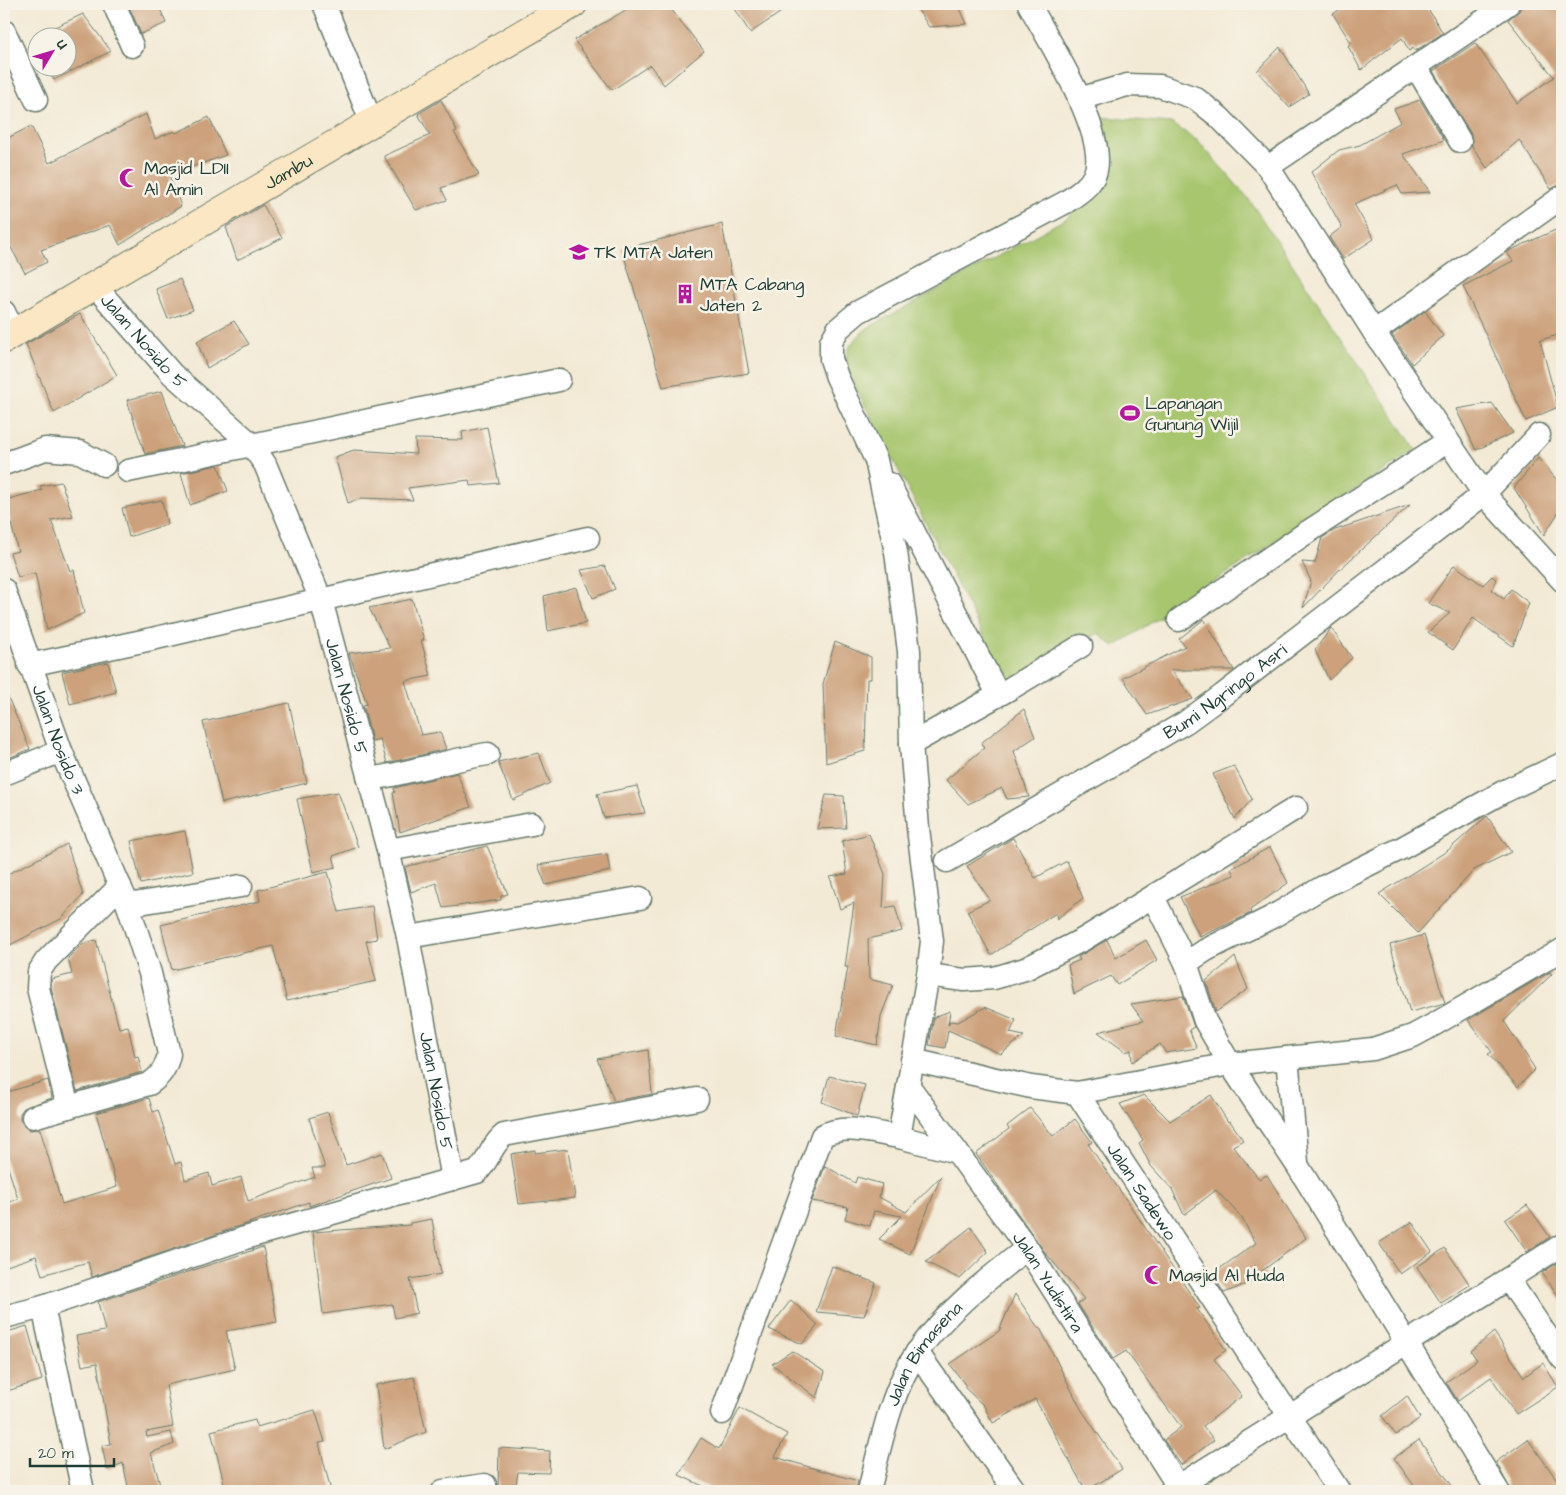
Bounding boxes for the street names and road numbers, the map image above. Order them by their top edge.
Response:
street label: Jambu [260,148,317,196]
street label: Jalan Nosido 5 [95,288,193,394]
street label: Jalan Nosido 5 [319,635,374,757]
street label: Bumi Ngringo Asri [1159,638,1292,745]
street label: Jalan Nosido 3 [26,681,91,798]
street label: Jalan Nosido 5 [413,1030,460,1152]
street label: Jalan Sadewo [1101,1138,1183,1245]
street label: Jalan Yudistira [1006,1226,1090,1338]
street label: Jalan Bimasena [880,1296,968,1410]

